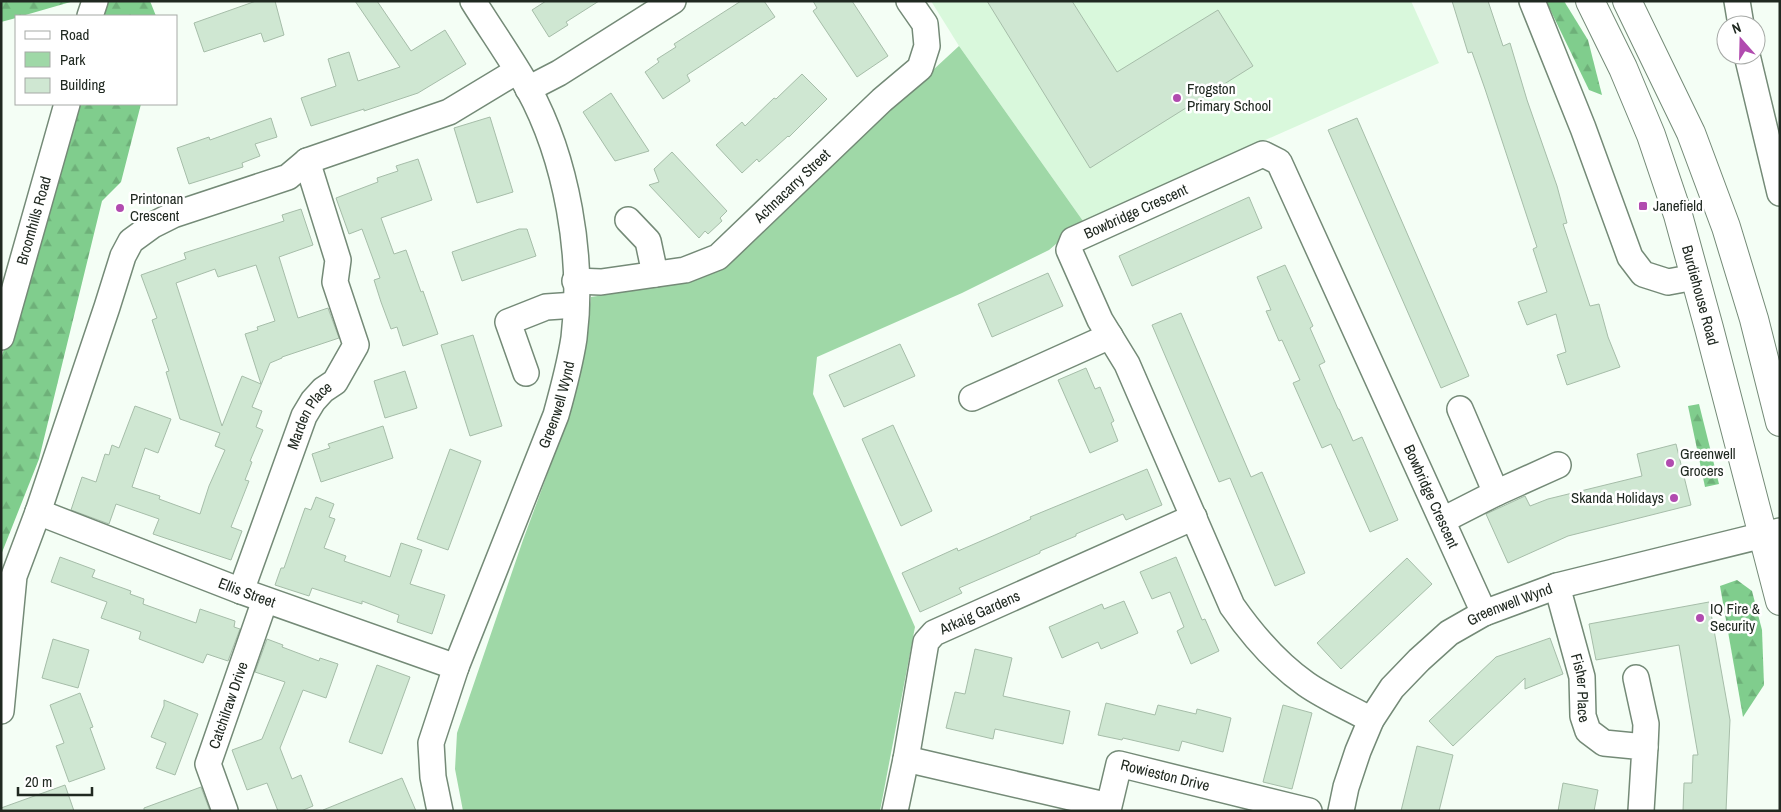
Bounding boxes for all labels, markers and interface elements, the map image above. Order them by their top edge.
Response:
legend [15,15,178,105]
north arrow [1716,15,1766,65]
text: N [1730,18,1744,38]
text: Road [60,24,89,45]
text: Park [60,49,86,70]
text: Building [60,74,105,95]
place label: Frogston Primary School [1187,78,1271,116]
marker: Frogston Primary School [1171,92,1183,104]
street label: Achnacarry Street [748,144,835,228]
street label: Broomhills Road [11,174,56,267]
street label: Bowbridge Crescent [1080,178,1191,244]
place label: Printonan Crescent [130,188,183,226]
place label: Janefield [1653,195,1703,216]
marker: Janefield [1637,200,1649,212]
marker: Printonan Crescent [114,202,126,214]
street label: Burdiehouse Road [1677,243,1724,347]
street label: Greenwell Wynd [533,359,579,451]
street label: Marden Place [282,376,336,452]
street label: Bowbridge Crescent [1399,441,1464,552]
place label: Greenwell Grocers [1680,443,1735,481]
marker: Greenwell Grocers [1664,457,1676,469]
place label: Skanda Holidays [1571,487,1664,508]
marker: Skanda Holidays [1668,492,1680,504]
street label: Ellis Street [215,572,279,613]
street label: Greenwell Wynd [1463,578,1555,631]
street label: Arkaig Gardens [935,585,1023,640]
place label: IQ Fire & Security [1710,598,1761,636]
marker: IQ Fire & Security [1694,612,1706,624]
street label: Fisher Place [1566,651,1595,725]
street label: Catchilraw Drive [203,659,253,752]
street label: Rowieston Drive [1118,754,1212,796]
scale bar [18,764,91,796]
text: 20 m [25,771,52,792]

